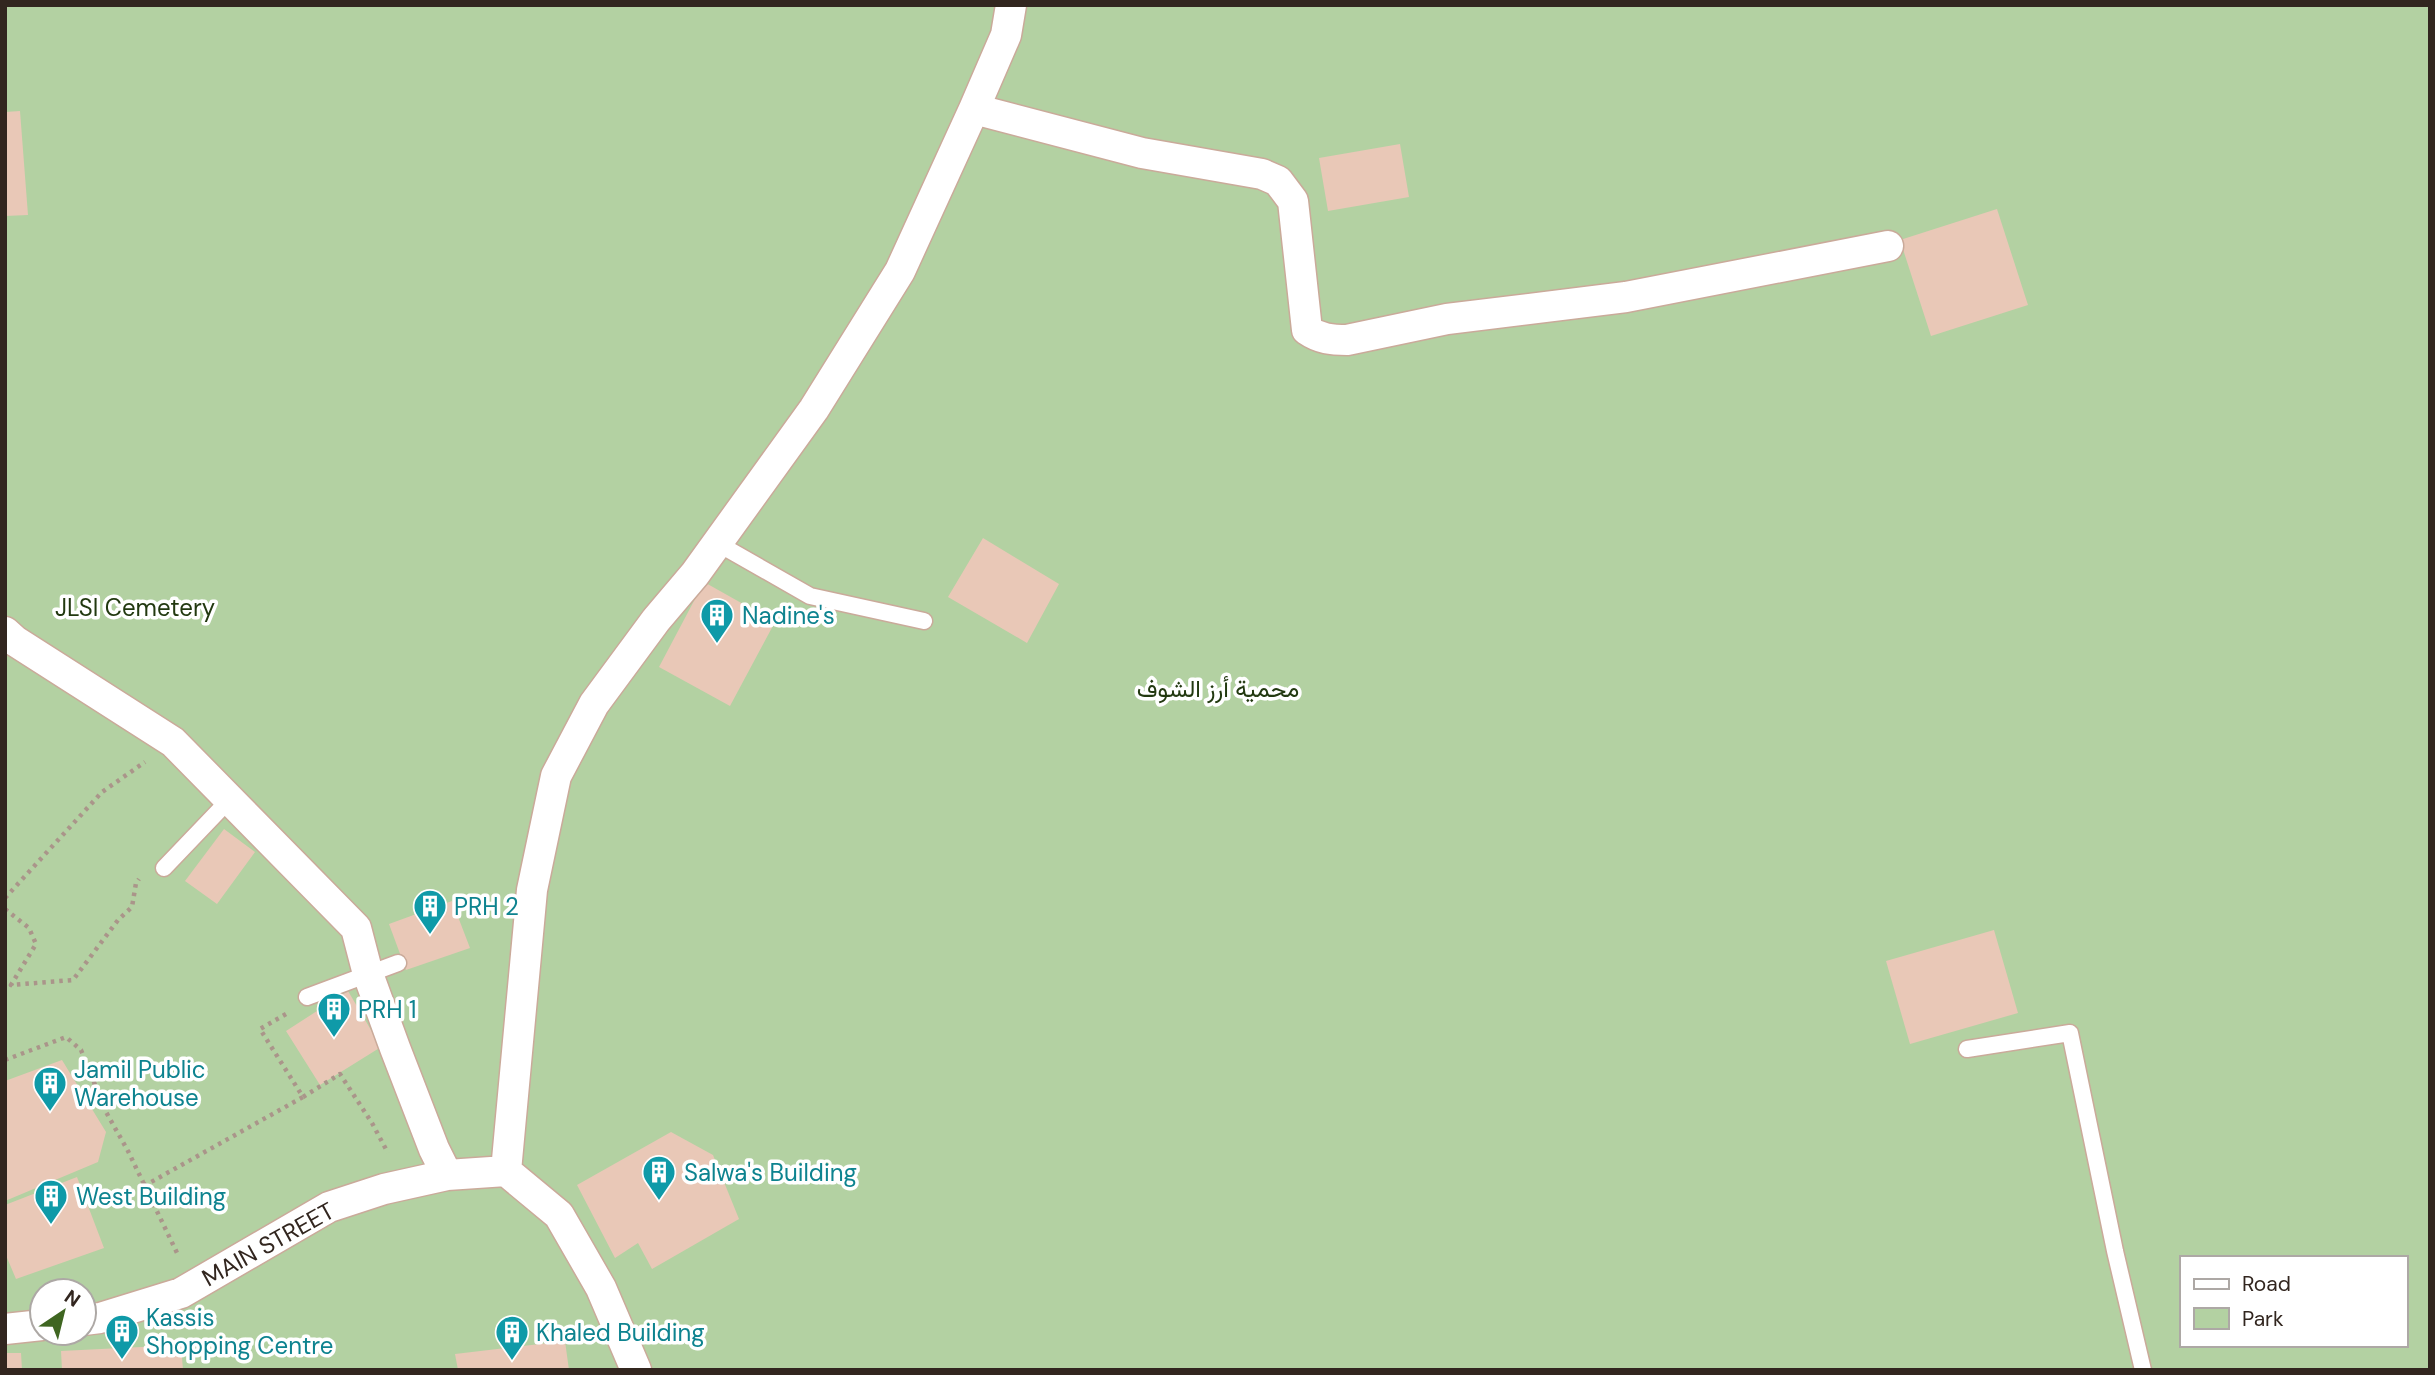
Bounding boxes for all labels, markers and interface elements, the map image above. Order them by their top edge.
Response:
park label: JLSI Cemetery [55,592,215,623]
building icon: Nadine's [698,596,736,645]
place label: Nadine's [742,600,835,631]
park label: محمية أرز الشوف [1137,673,1299,704]
building icon: PRH 2 [411,887,449,936]
place label: PRH 2 [454,891,519,922]
building icon: PRH 1 [315,990,353,1039]
place label: PRH 1 [358,994,416,1025]
place label: Jamil Public Warehouse [74,1054,206,1113]
building icon: Jamil Public Warehouse [31,1064,69,1113]
building icon: Salwa's Building [640,1153,678,1202]
place label: Salwa's Building [684,1157,857,1188]
building icon: West Building [32,1177,70,1226]
place label: West Building [76,1181,226,1212]
street label: MAIN STREET [196,1195,340,1293]
legend [2180,1256,2407,1347]
text: Road [2242,1270,2291,1298]
north arrow [28,1277,98,1347]
text: N [60,1284,85,1313]
place label: Kassis Shopping Centre [146,1302,333,1361]
text: Park [2242,1305,2284,1333]
building icon: Kassis Shopping Centre [103,1312,141,1361]
building icon: Khaled Building [493,1313,531,1362]
place label: Khaled Building [536,1317,705,1348]

